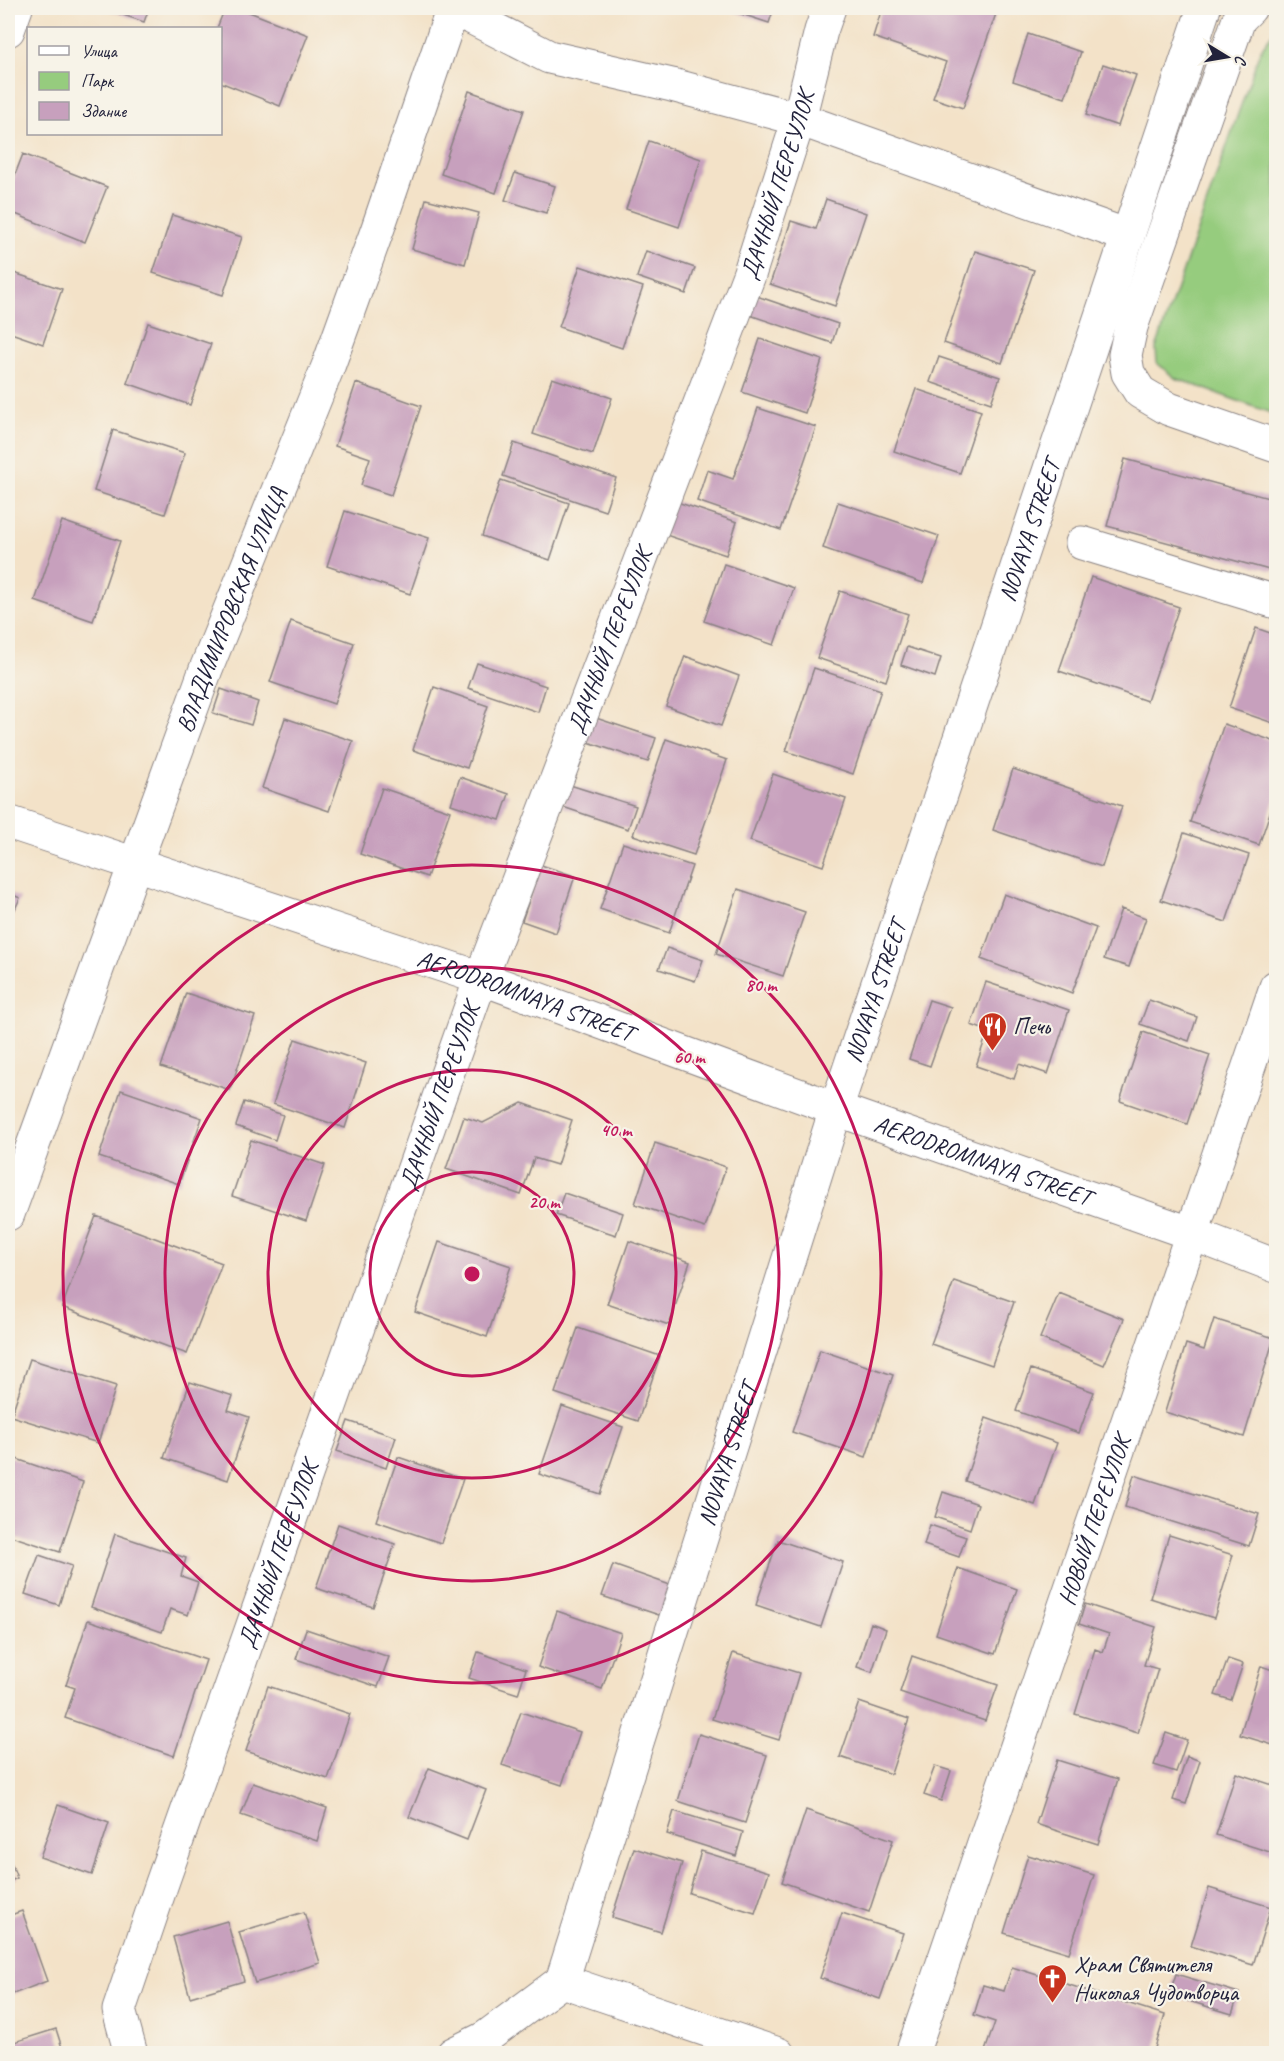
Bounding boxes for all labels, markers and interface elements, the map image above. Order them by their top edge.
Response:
legend [27,27,222,135]
north arrow [1197,27,1257,87]
text: Улица [81,40,118,62]
text: С [1230,54,1251,68]
text: Парк [81,70,115,92]
street label: ДАЧНЫЙ ПЕРЕУЛОК [734,83,822,283]
text: Здание [81,100,127,122]
street label: NOVAYA STREET [992,451,1069,605]
street label: ВЛАДИМИРОВСКАЯ УЛИЦА [169,482,293,736]
street label: ДАЧНЫЙ ПЕРЕУЛОК [561,539,660,738]
street label: NOVAYA STREET [838,912,915,1066]
street label: AERODROMNAYA STREET [414,943,643,1050]
text: 80 m [746,974,778,996]
street label: ДАЧНЫЙ ПЕРЕУЛОК [393,994,488,1194]
restaurant icon: Печь [976,1010,1008,1052]
place label: Печь [1013,1011,1051,1041]
text: 60 m [673,1046,706,1068]
street label: AERODROMNAYA STREET [870,1109,1100,1214]
text: 40 m [601,1119,633,1141]
text: 20 m [529,1191,561,1213]
centre of rings [462,1264,482,1284]
street label: NOVAYA STREET [691,1375,765,1529]
street label: НОВЫЙ ПЕРЕУЛОК [1051,1427,1139,1609]
street label: ДАЧНЫЙ ПЕРЕУЛОК [231,1452,326,1652]
place label: Храм Святителя Николая Чудотворца [1074,1949,1239,2007]
church icon: Храм Святителя Николая Чудотворца [1037,1962,1069,2004]

